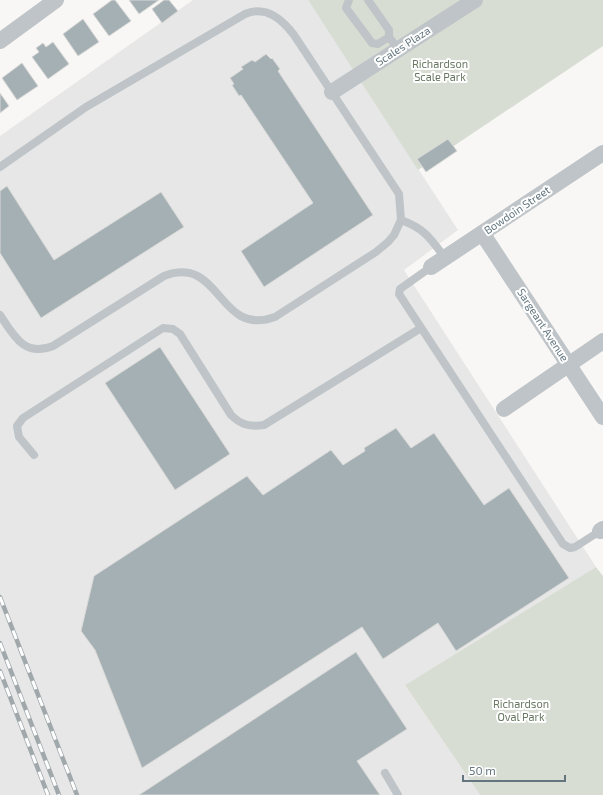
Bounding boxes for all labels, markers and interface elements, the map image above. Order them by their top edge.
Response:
street label: Scales Plaza [373,23,432,68]
park label: Richardson Scale Park [412,57,468,83]
street label: Bowdoin Street [481,183,552,236]
street label: Sargeant Avenue [515,286,572,364]
park label: Richardson Oval Park [493,697,549,723]
scale bar [463,757,565,783]
text: 50 m [469,763,496,777]

